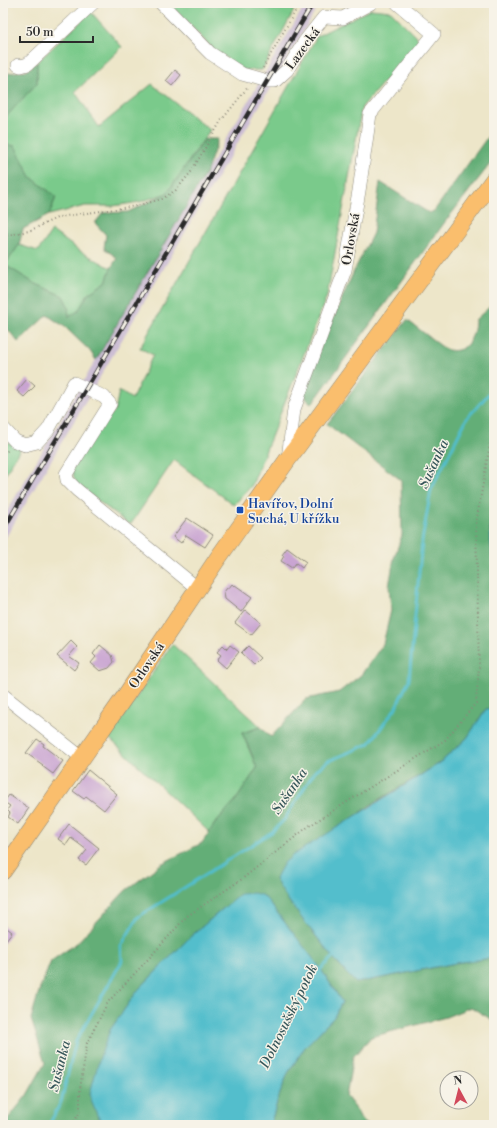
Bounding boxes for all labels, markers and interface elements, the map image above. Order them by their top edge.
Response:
scale bar [20,18,93,44]
street label: Lazecká [282,24,324,73]
text: 50 m [26,25,54,40]
street label: Orlovská [339,212,363,266]
water label: Sušanka [415,437,453,492]
place label: Havířov, Dolní Suchá, U křížku [248,496,340,527]
marker: Havířov, Dolní Suchá, U křížku [235,505,245,515]
street label: Orlovská [126,639,168,692]
water label: Sušanka [268,765,312,818]
water label: Dolnosušský potok [255,961,322,1072]
water label: Sušanka [45,1039,75,1094]
north arrow [439,1070,479,1110]
text: N [453,1074,463,1089]

